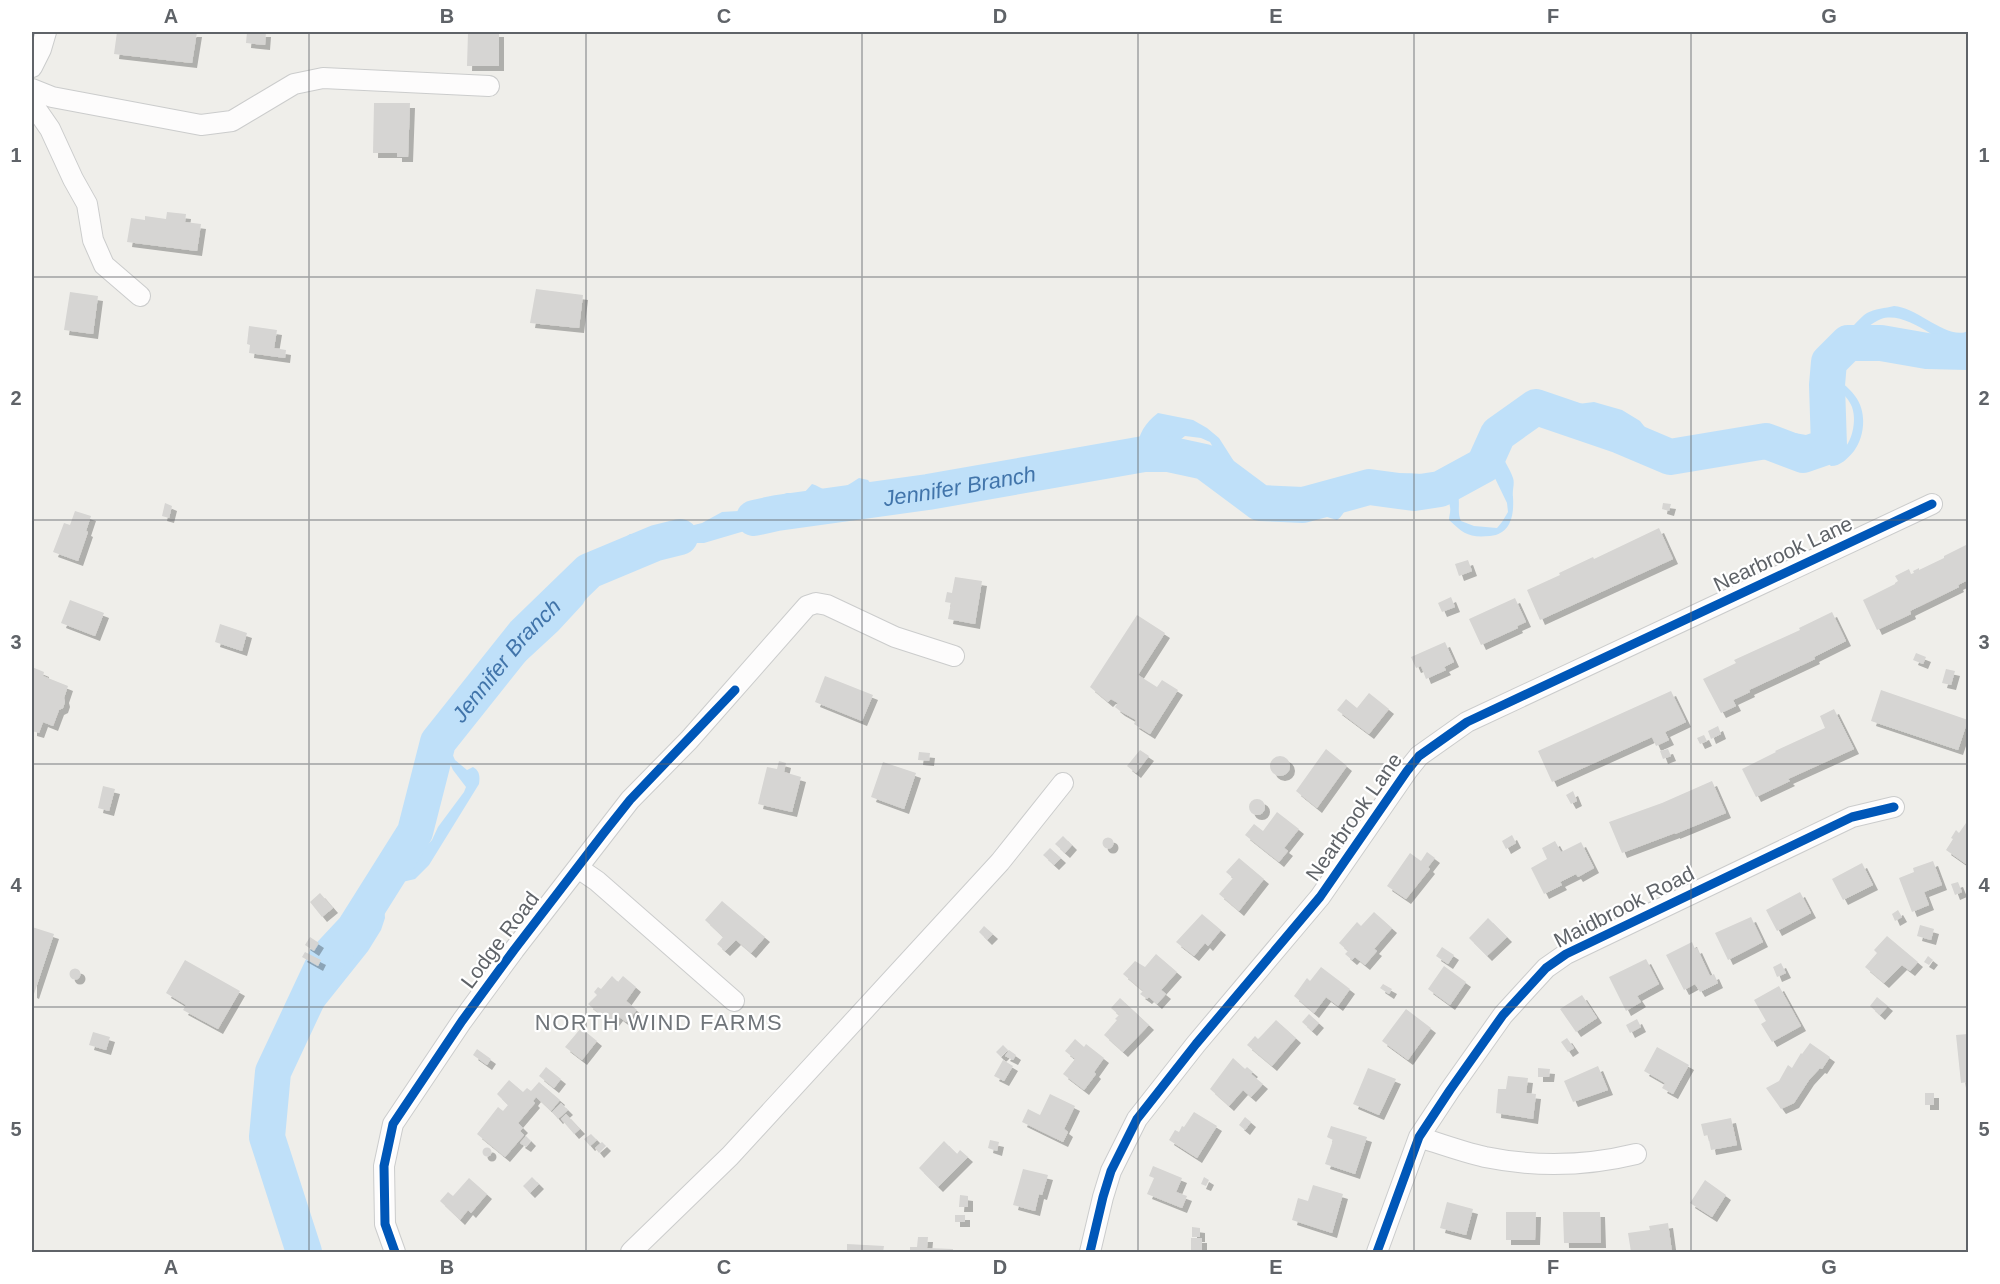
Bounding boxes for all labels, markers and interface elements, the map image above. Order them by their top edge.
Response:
text: A [164,5,178,27]
text: B [440,5,454,27]
text: C [717,5,731,27]
text: D [993,5,1007,27]
text: E [1269,5,1283,27]
text: F [1547,5,1559,27]
text: G [1821,5,1837,27]
text: 1 [10,144,22,166]
text: 1 [1978,144,1990,166]
text: 2 [10,387,22,409]
text: 2 [1978,387,1990,409]
water label: Jennifer Branch [881,461,1038,511]
street label: Nearbrook Lane [1710,511,1856,596]
water label: Jennifer Branch [446,594,566,728]
text: 3 [10,631,22,653]
text: 3 [1978,631,1990,653]
street label: Nearbrook Lane [1301,748,1406,885]
street label: Maidbrook Road [1550,861,1698,952]
text: 4 [10,874,22,896]
text: 4 [1978,874,1990,896]
street label: Lodge Road [456,887,543,992]
district label: NORTH WIND FARMS [535,1010,783,1035]
text: 5 [10,1118,22,1140]
text: 5 [1978,1118,1990,1140]
text: A [164,1256,178,1278]
text: B [440,1256,454,1278]
text: C [717,1256,731,1278]
text: D [993,1256,1007,1278]
text: E [1269,1256,1283,1278]
text: F [1547,1256,1559,1278]
text: G [1821,1256,1837,1278]

